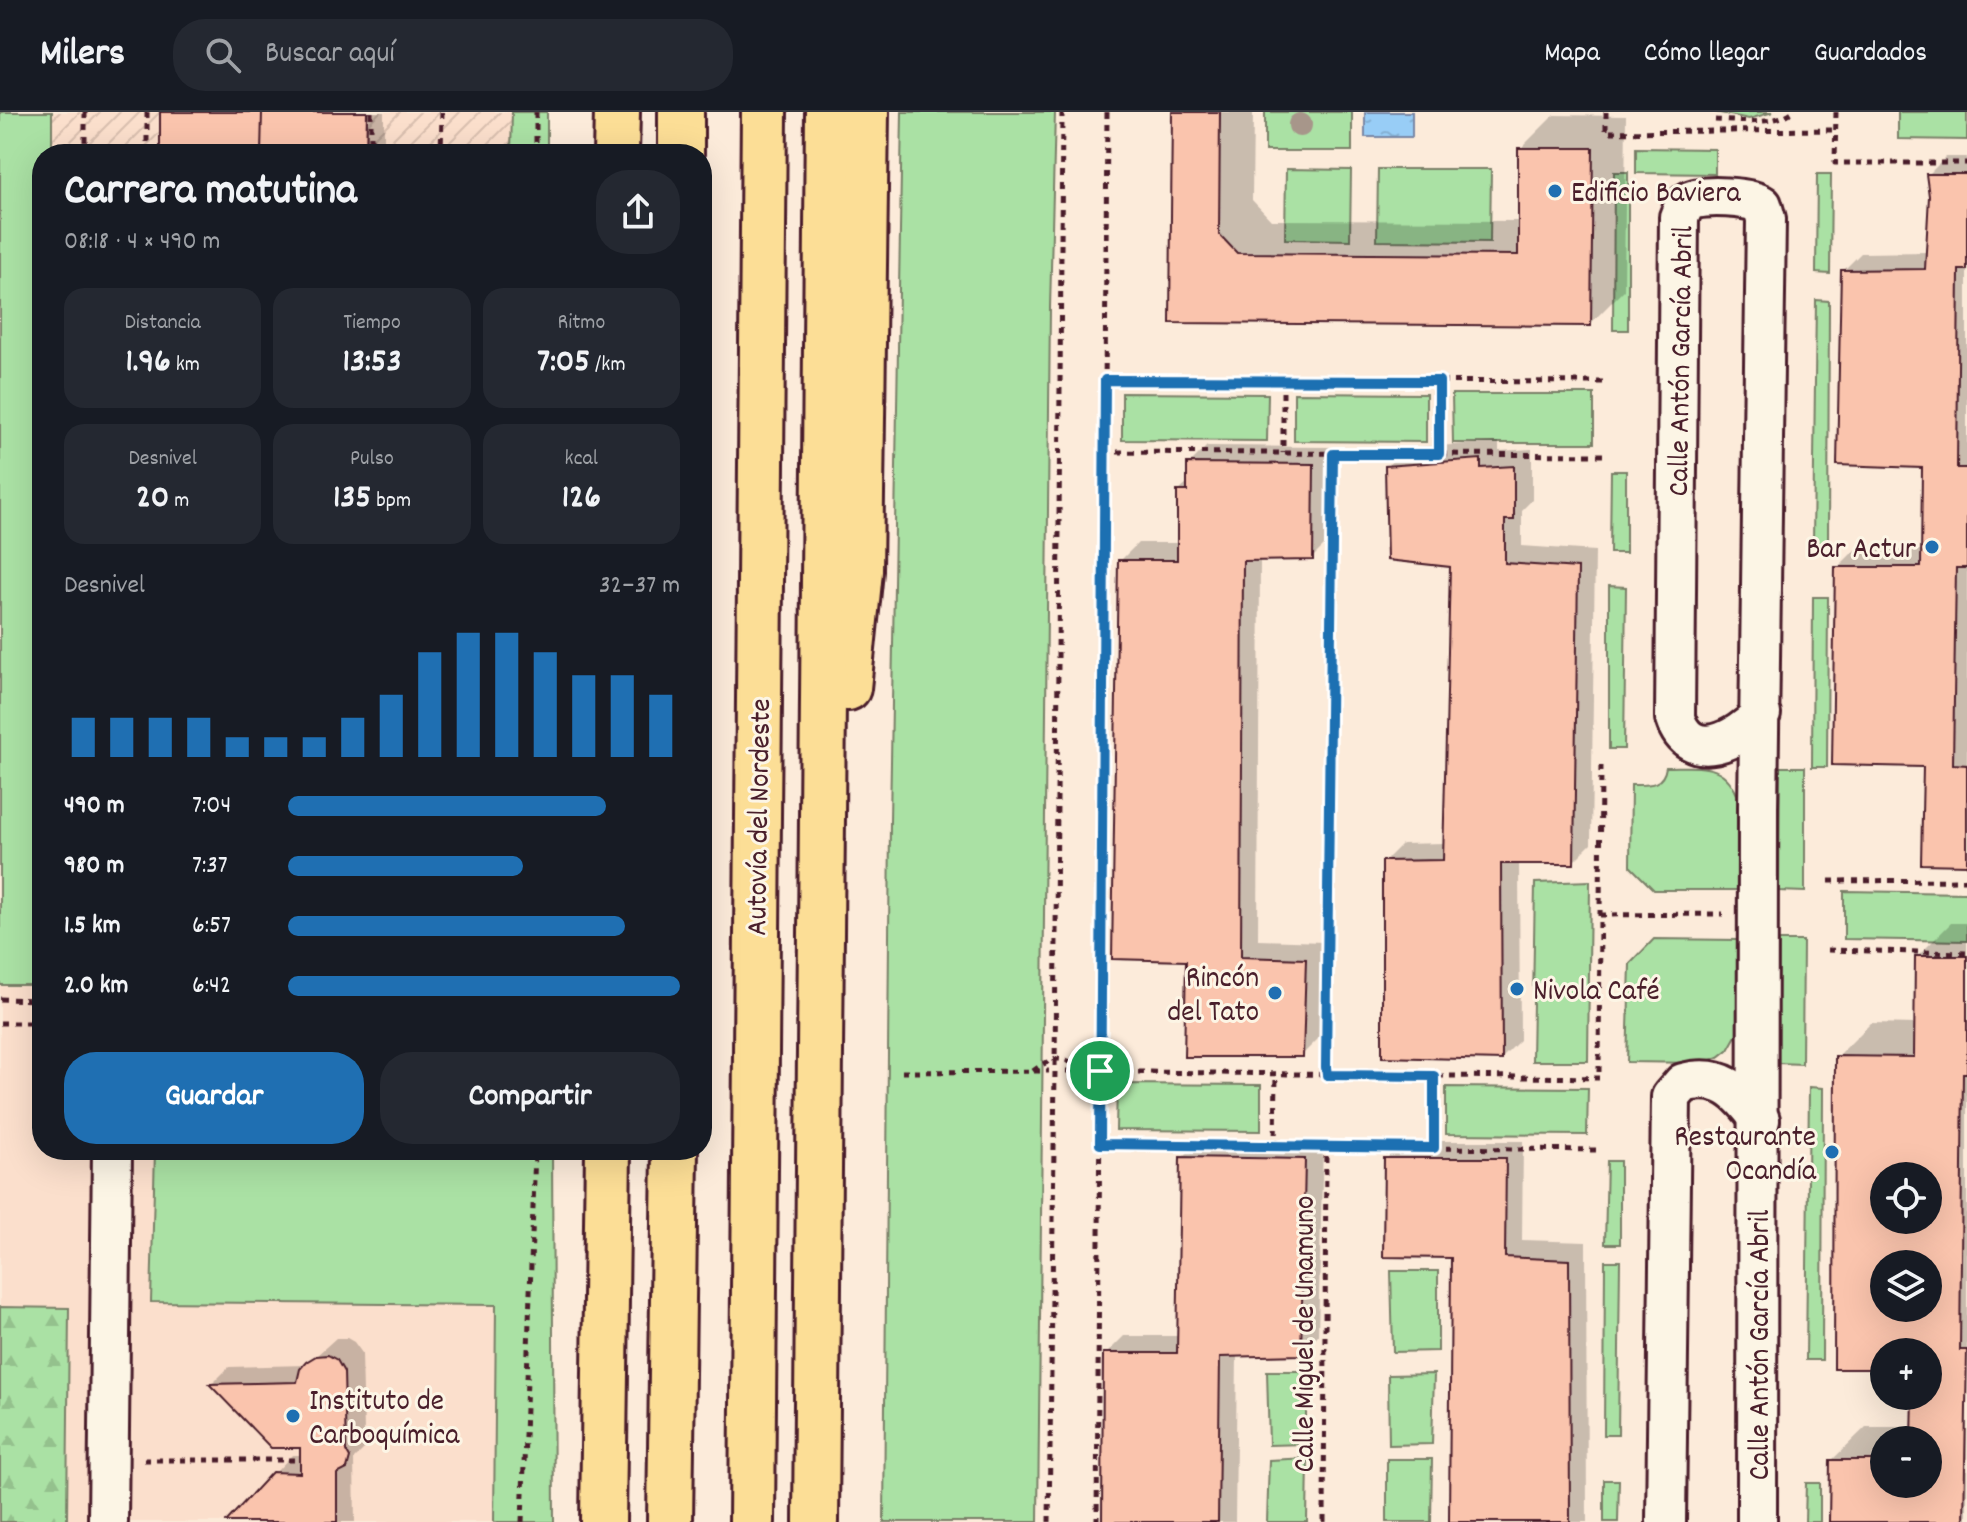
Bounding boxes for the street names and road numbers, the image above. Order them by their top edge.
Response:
street label: Calle Antón García Abril [1660,225,1707,497]
street label: Autovía del Nordeste [738,698,785,936]
street label: Calle Miguel de Unamuno [1286,1196,1329,1472]
street label: Calle Antón García Abril [1741,1210,1784,1480]

